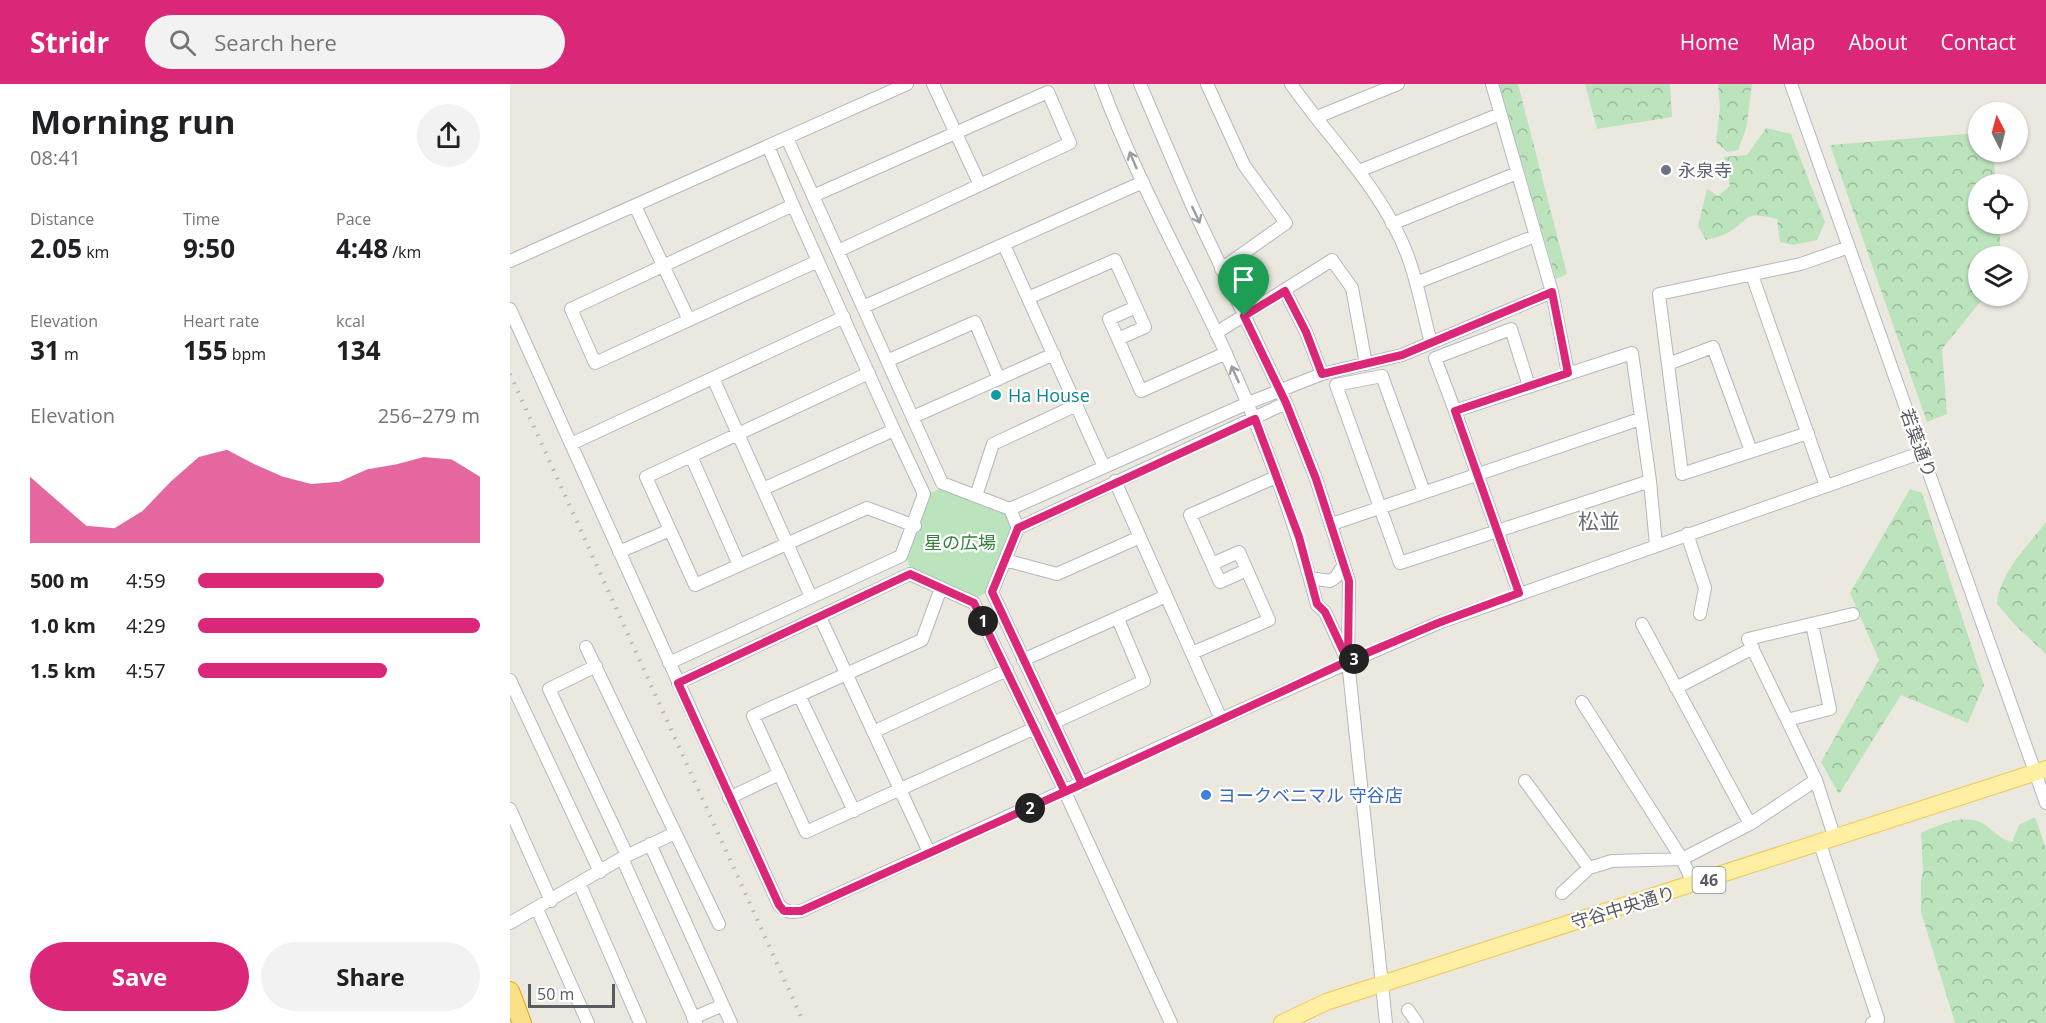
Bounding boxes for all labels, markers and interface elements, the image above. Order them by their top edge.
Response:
search box [145,15,565,69]
text: Stridr [30,23,109,61]
icon: search [166,26,199,59]
text: Search here [214,27,337,57]
text: Home [1680,28,1739,56]
text: Map [1772,28,1815,56]
text: About [1848,28,1908,56]
text: Contact [1941,28,2016,56]
text: Morning run [30,99,236,144]
north arrow [1968,102,2028,162]
map controls [1968,102,2028,306]
button: share [417,104,480,167]
text: 08:41 [30,144,81,171]
one-way arrow [1127,151,1138,169]
place label: 永泉寺 [1678,158,1732,182]
marker: 永泉寺 [1659,163,1673,177]
button: locate [1968,174,2028,234]
one-way arrow [1191,206,1203,224]
text: Distance [30,208,94,230]
text: Time [183,208,220,230]
text: Pace [336,208,371,230]
text: 2.05 [30,230,82,266]
text: 9:50 [183,230,235,266]
text: 4:48 [336,230,388,266]
text: km [82,241,109,263]
text: /km [388,241,421,263]
button: layers [1968,246,2028,306]
pin [1218,254,1269,316]
icon: arrive [1227,263,1260,296]
text: Elevation [30,310,98,332]
text: Heart rate [183,310,259,332]
text: kcal [336,310,365,332]
text: 31 [30,332,60,368]
text: 155 [183,332,228,368]
text: 134 [336,332,381,368]
text: m [60,343,79,365]
text: bpm [228,343,266,365]
one-way arrow [1229,365,1240,383]
place label: Ha House [1008,383,1090,407]
marker: Ha House [989,388,1003,402]
text: Elevation [30,402,115,429]
text: 256–279 m [378,402,480,429]
street label: 若葉通り [1895,405,1943,481]
district label: 松並 [1578,507,1620,535]
park label: 星の広場 [924,530,996,554]
text: 500 m [30,567,89,594]
text: 4:59 [126,567,166,594]
pin: 1 [968,606,998,636]
text: 1 [978,610,988,632]
text: 1.0 km [30,612,96,639]
text: 4:29 [126,612,166,639]
pin: 3 [1339,644,1369,674]
text: 3 [1349,648,1359,670]
text: 1.5 km [30,657,96,684]
text: 4:57 [126,657,166,684]
place label: ヨークベニマル 守谷店 [1218,783,1403,807]
marker: ヨークベニマル 守谷店 [1199,788,1213,802]
pin: 2 [1015,793,1045,823]
text: 2 [1025,797,1035,819]
road number: 46 [1692,867,1726,893]
street label: 守谷中央通り [1568,880,1678,934]
button: Save [30,942,249,1011]
button: Share [261,942,480,1011]
scale bar [528,981,615,1008]
text: 50 m [537,983,574,1005]

